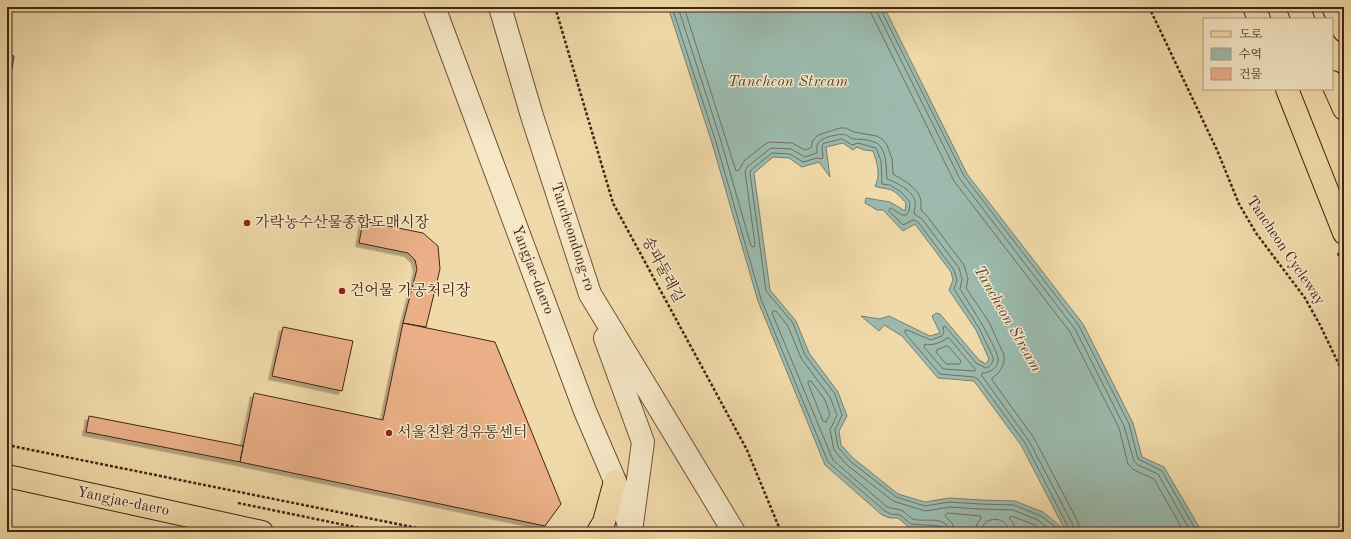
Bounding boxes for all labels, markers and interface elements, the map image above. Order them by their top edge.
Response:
legend [1203,18,1333,90]
text: 도로 [1239,28,1263,41]
text: 수역 [1239,48,1262,61]
text: 건물 [1239,68,1263,81]
water label: Tancheon Stream [728,74,848,90]
street label: Tancheondong-ro [547,181,597,293]
street label: Tancheon Cycleway [1243,194,1327,308]
place label: 가락농수산물종합도매시장 [255,214,429,231]
marker: 가락농수산물종합도매시장 [242,218,252,228]
street label: Yangjae-daero [508,223,556,317]
street label: 송파둘레길 [638,234,687,306]
water label: Tancheon Stream [970,263,1044,375]
place label: 건어물 가공처리장 [350,282,471,299]
marker: 건어물 가공처리장 [337,286,347,296]
place label: 서울친환경유통센터 [397,424,527,441]
marker: 서울친환경유통센터 [384,428,394,438]
street label: Yangjae-daero [75,485,171,519]

